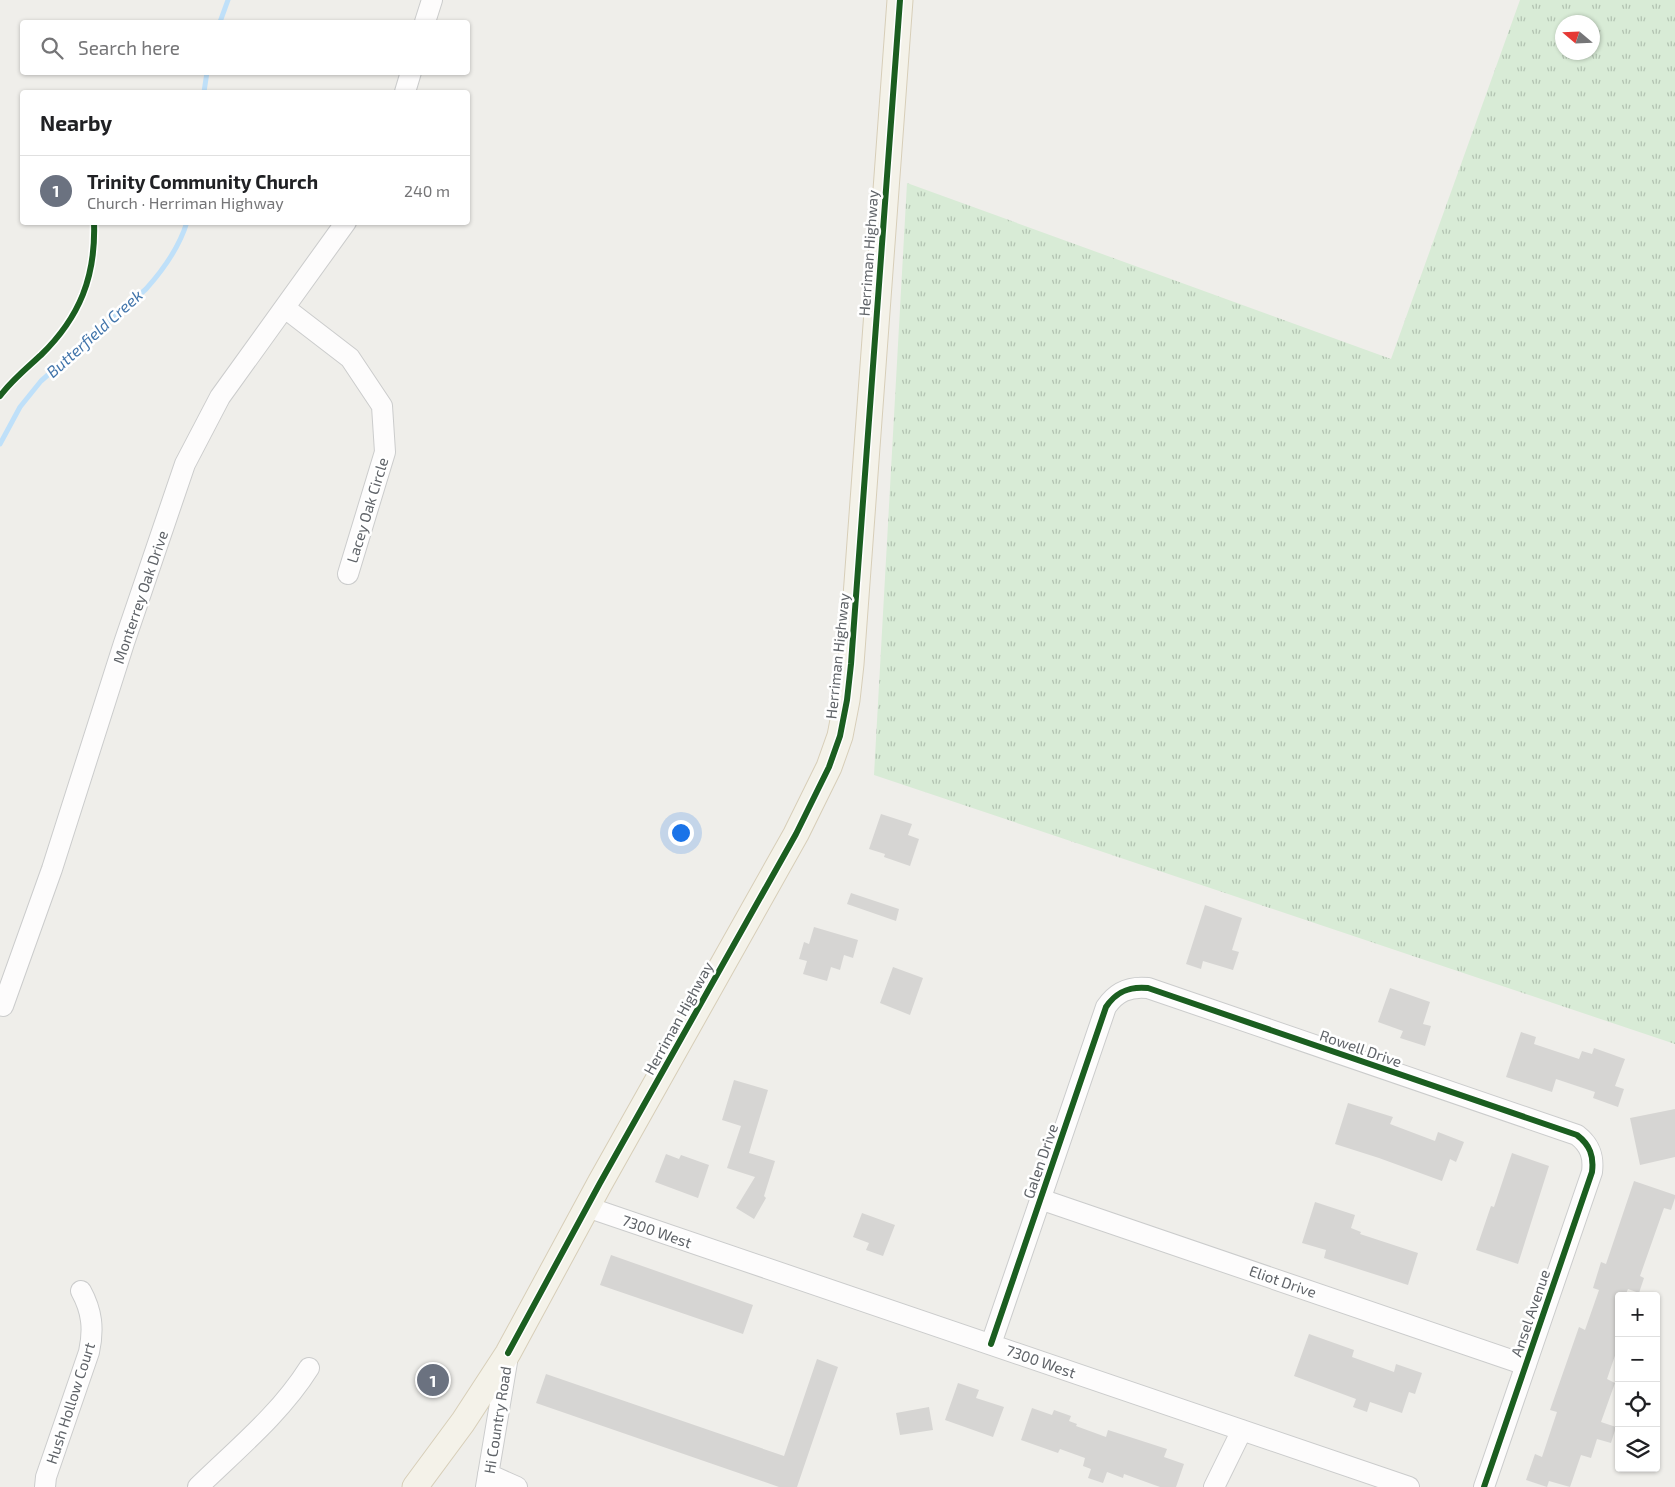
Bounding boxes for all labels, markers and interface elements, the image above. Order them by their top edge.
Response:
north arrow [1555,15,1600,60]
search box [20,20,470,75]
icon: search [38,34,66,62]
text: Search here [78,36,180,59]
text: Nearby [40,110,112,135]
text: Trinity Community Church [87,170,318,193]
text: 1 [53,181,59,200]
text: 240 m [404,181,450,200]
street label: Herriman Highway [855,189,881,317]
text: Church · Herriman Highway [87,193,284,212]
water label: Butterfield Creek [42,285,146,381]
street label: Lacey Oak Circle [342,455,392,565]
street label: Monterrey Oak Drive [109,528,171,666]
street label: Herriman Highway [821,592,853,720]
your location [668,820,694,846]
street label: Herriman Highway [639,958,717,1078]
street label: Rowell Drive [1318,1026,1404,1070]
street label: Galen Drive [1019,1121,1061,1201]
street label: 7300 West [620,1211,695,1251]
street label: Eliot Drive [1247,1261,1319,1301]
street label: Ansel Avenue [1507,1267,1553,1359]
map controls [1615,1292,1660,1472]
button: + [1615,1292,1660,1337]
button: − [1615,1337,1660,1382]
street label: Hush Hollow Court [42,1340,98,1466]
street label: 7300 West [1004,1341,1079,1381]
pin: 1 [417,1361,449,1399]
street label: Hi Country Road [480,1365,514,1475]
button: locate [1615,1382,1660,1427]
button: layers [1615,1427,1660,1472]

